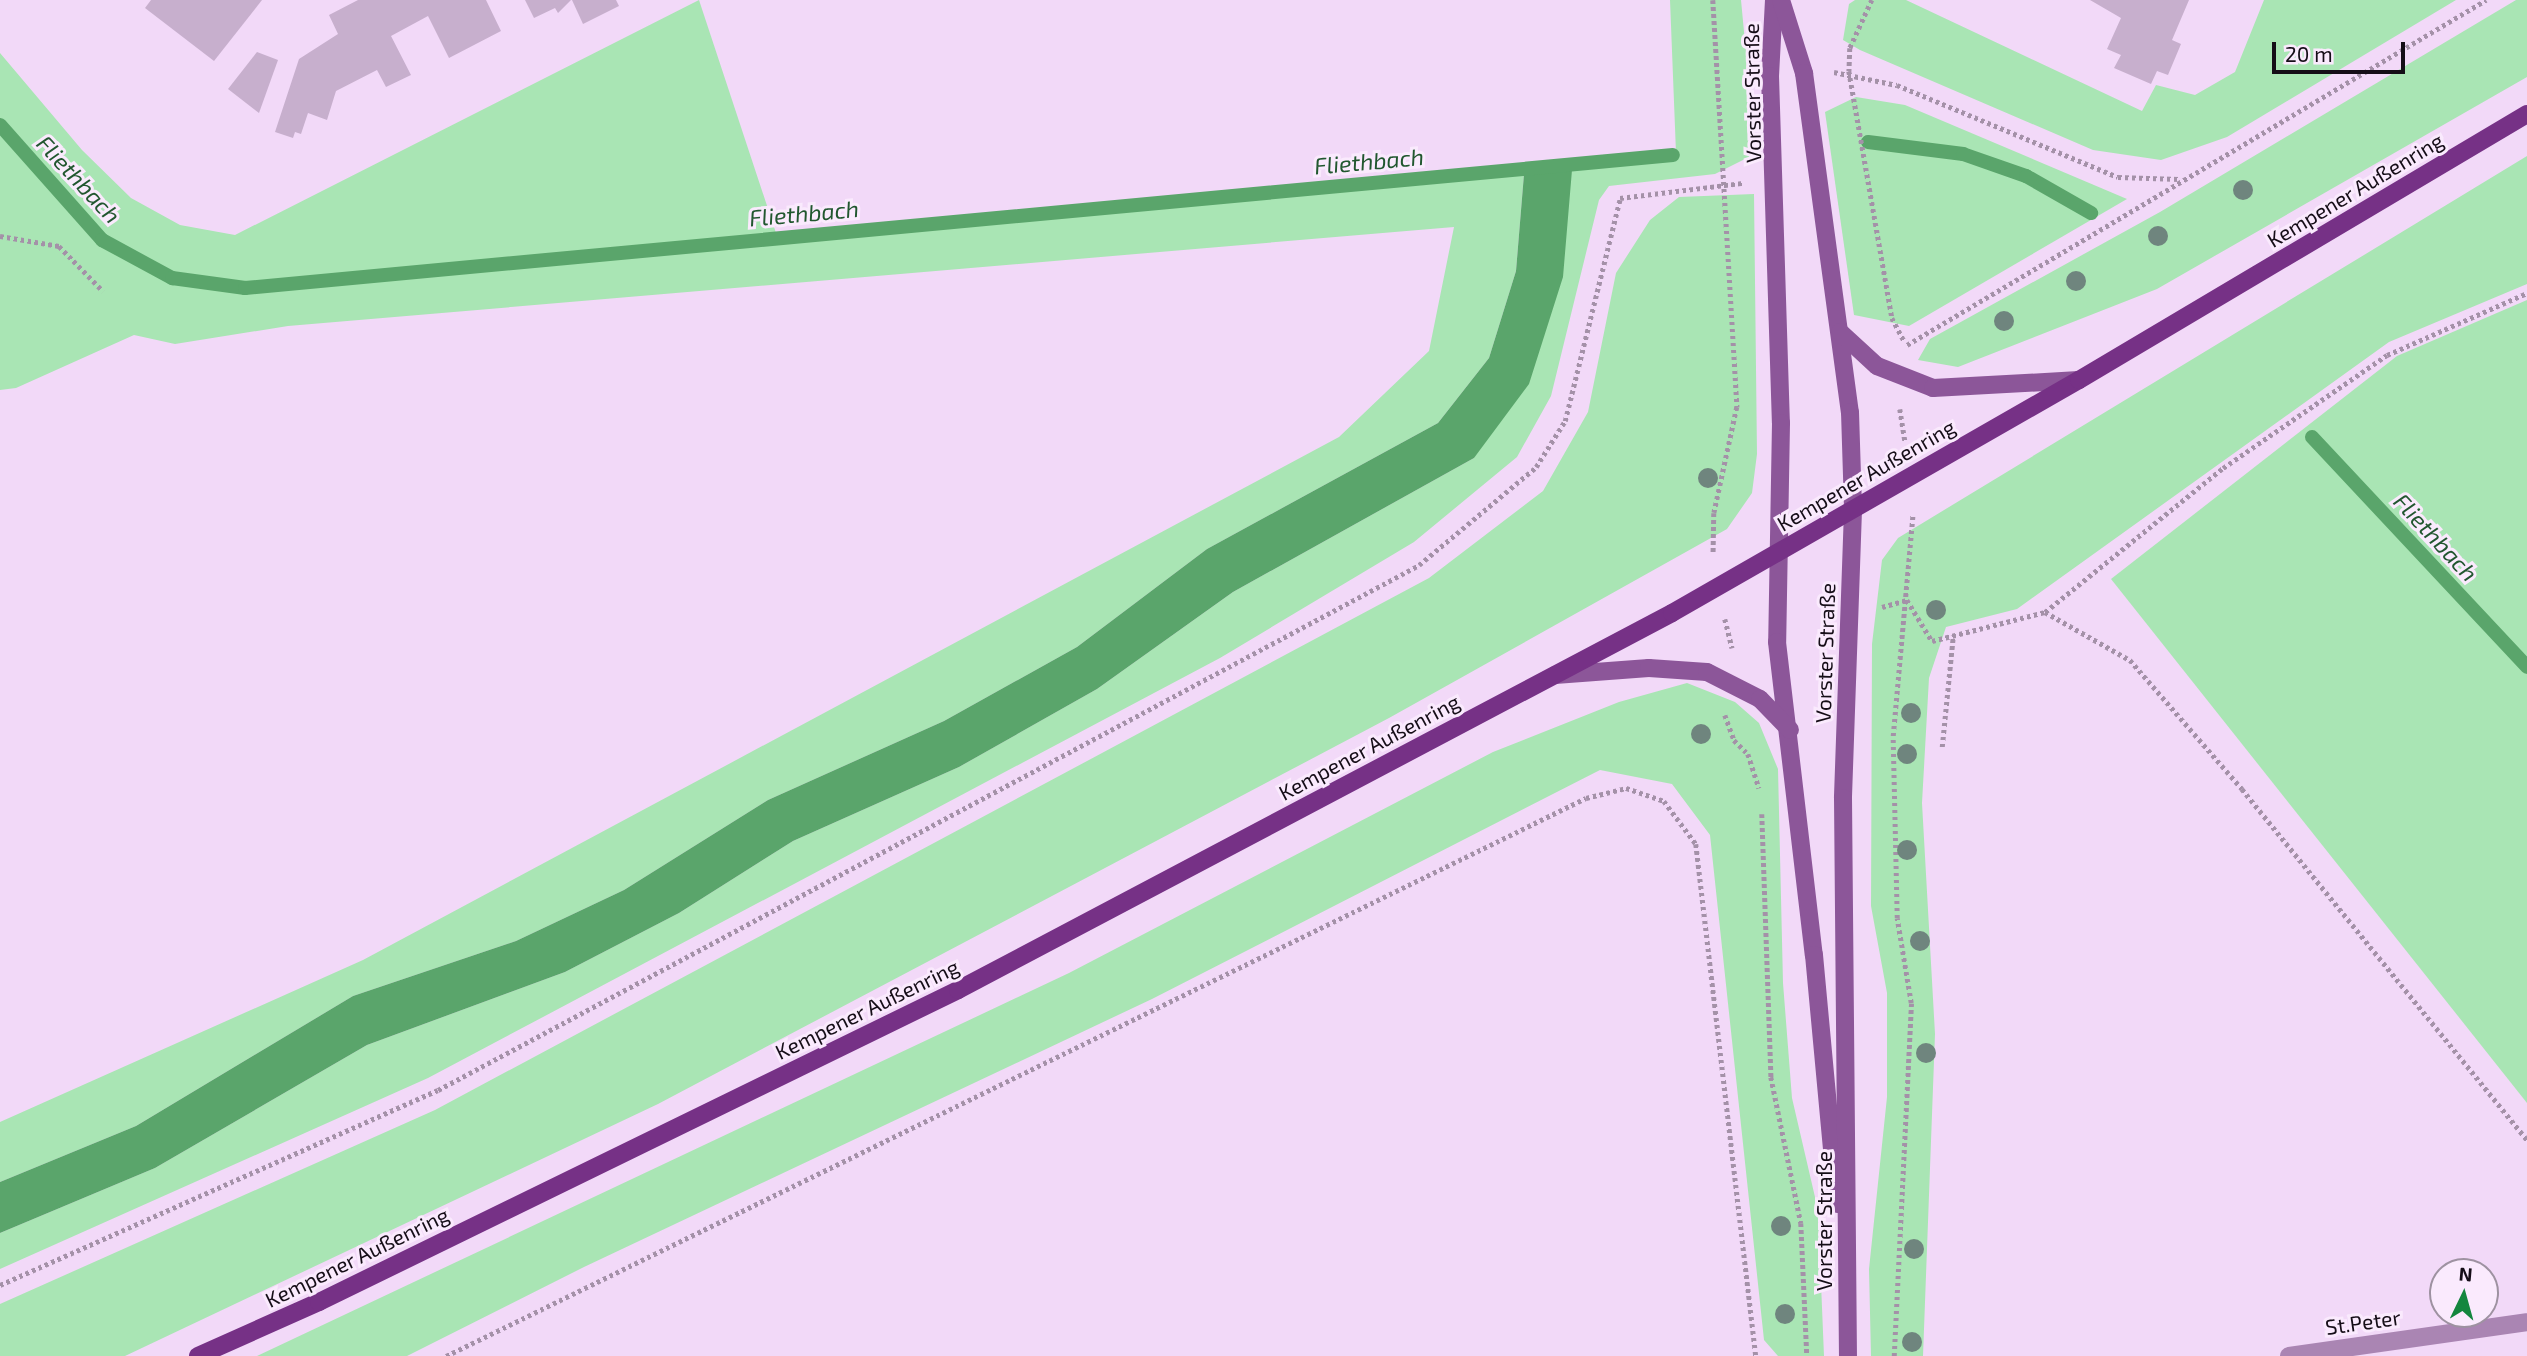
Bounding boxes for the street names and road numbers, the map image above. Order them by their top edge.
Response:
street label: Vorster Straße [1738,23,1766,163]
street label: Kempener Außenring [2262,127,2448,253]
street label: Kempener Außenring [1772,414,1960,536]
street label: Vorster Straße [1810,582,1840,724]
street label: Kempener Außenring [1274,688,1464,806]
street label: Kempener Außenring [771,953,963,1065]
street label: Vorster Straße [1811,1151,1837,1291]
street label: Kempener Außenring [261,1201,453,1313]
street label: St.Peter [2324,1304,2402,1340]

